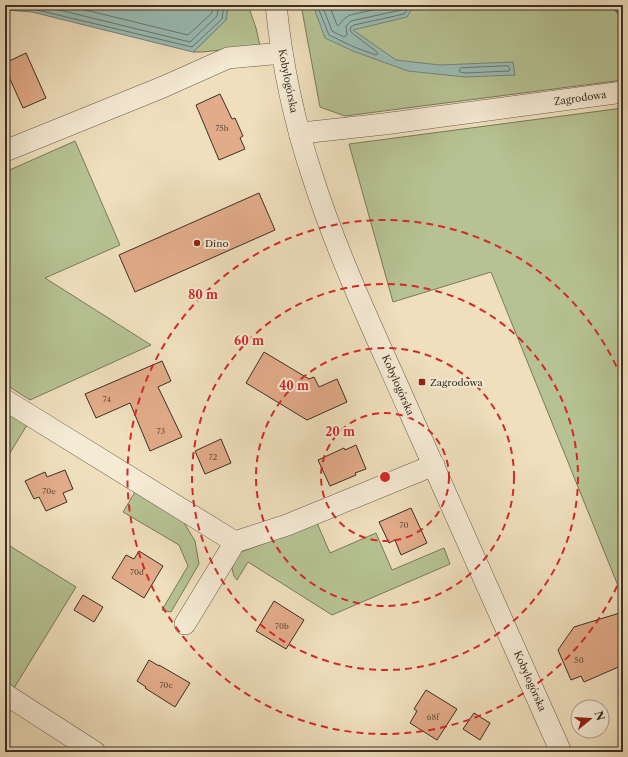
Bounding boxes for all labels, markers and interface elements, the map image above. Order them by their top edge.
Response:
street label: Kobylogórska [275,48,301,115]
street label: Zagrodowa [553,88,608,108]
house number: 75b [215,123,229,133]
place label: Dino [205,237,229,250]
marker: Dino [192,238,202,248]
text: 80 m [188,287,218,302]
text: 60 m [234,333,264,348]
street label: Kobylogórska [379,353,417,418]
place label: Zagrodowa [430,376,483,389]
marker: Zagrodowa [417,377,427,387]
text: 40 m [279,378,309,393]
house number: 74 [103,394,112,404]
text: 20 m [325,424,355,439]
house number: 73 [157,426,165,436]
house number: 72 [209,452,218,462]
centre of rings [378,470,392,484]
house number: 70e [42,486,56,496]
house number: 70 [399,520,409,530]
house number: 70d [130,567,144,577]
house number: 70b [275,621,289,631]
street label: Kobylogórska [511,649,549,714]
house number: 50 [574,655,584,665]
house number: 70c [159,680,173,690]
north arrow [570,699,610,739]
text: N [591,709,608,723]
house number: 68f [427,712,440,722]

